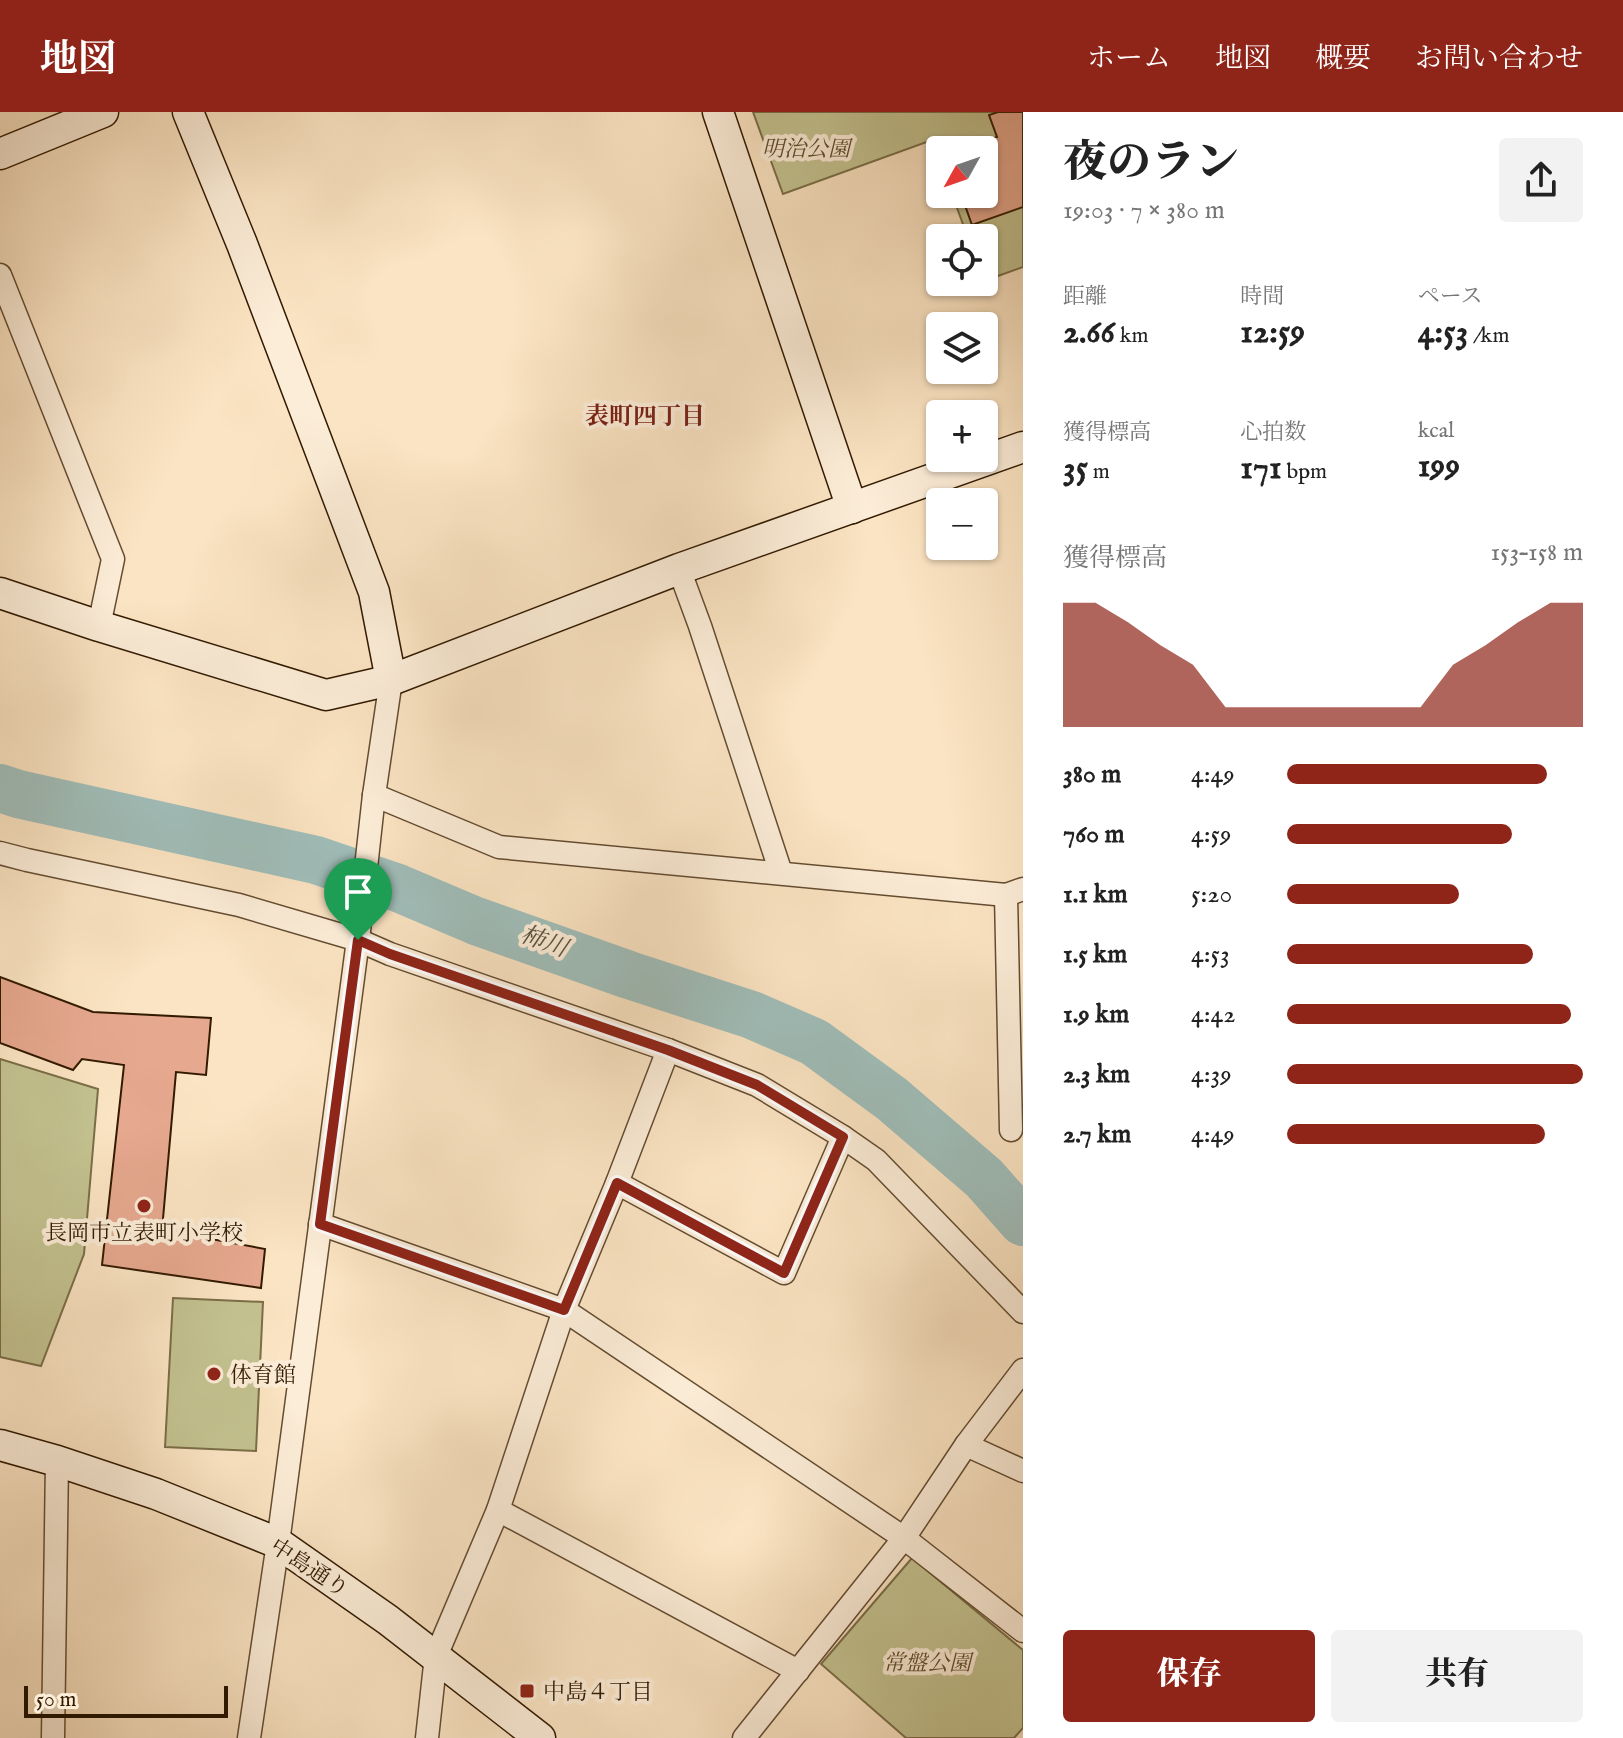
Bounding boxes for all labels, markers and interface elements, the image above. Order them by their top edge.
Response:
text: 地図 [40,37,116,85]
text: ホーム [1087,42,1171,77]
text: 地図 [1215,42,1271,77]
text: 概要 [1315,42,1371,77]
text: お問い合わせ [1415,42,1583,77]
park label: 明治公園 [762,136,853,164]
north arrow [926,136,998,208]
map controls [926,136,998,560]
text: 夜のラン [1063,136,1239,192]
button: share [1499,138,1583,222]
text: 19:03 · 7 × 380 m [1063,194,1225,227]
button: locate [926,224,998,296]
text: 距離 [1063,283,1107,311]
text: 時間 [1240,283,1284,311]
text: ペース [1418,283,1483,311]
text: 2.66 [1063,311,1115,354]
text: 12:59 [1240,311,1305,354]
text: 4:53 [1418,311,1468,354]
button: layers [926,312,998,384]
text: km [1115,322,1149,350]
text: /km [1468,322,1509,350]
button: + [926,400,998,472]
district label: 表町四丁目 [585,402,705,433]
text: kcal [1418,417,1454,445]
text: 獲得標高 [1063,419,1151,447]
text: 心拍数 [1240,419,1306,447]
text: 199 [1418,445,1460,488]
text: 35 [1063,447,1088,490]
text: 171 [1240,447,1282,490]
text: m [1088,458,1110,486]
text: bpm [1282,458,1327,486]
button: − [926,488,998,560]
text: 153–158 m [1490,536,1583,569]
text: 獲得標高 [1063,542,1167,575]
text: 380 m [1063,758,1121,791]
text: 4:49 [1191,758,1235,791]
text: 760 m [1063,818,1125,851]
text: 4:59 [1191,818,1231,851]
pin [324,858,392,940]
icon: arrive [336,870,380,914]
text: 1.1 km [1063,878,1128,911]
text: 5:20 [1191,878,1232,911]
water label: 柿川 [516,920,574,966]
text: 1.5 km [1063,938,1127,971]
text: 4:53 [1191,938,1230,971]
text: 1.9 km [1063,998,1129,1031]
text: 4:42 [1191,998,1236,1031]
text: 2.3 km [1063,1058,1130,1091]
text: 4:39 [1191,1058,1232,1091]
text: 2.7 km [1063,1118,1131,1151]
text: 4:49 [1191,1118,1235,1151]
marker: 長岡市立表町小学校 [135,1197,153,1215]
place label: 長岡市立表町小学校 [45,1220,243,1248]
place label: 体育館 [230,1362,296,1390]
marker: 体育館 [205,1365,223,1383]
street label: 中島通り [264,1533,353,1604]
button: 保存 [1063,1630,1315,1722]
button: 共有 [1331,1630,1583,1722]
park label: 常盤公園 [883,1650,974,1678]
place label: 中島４丁目 [543,1679,653,1707]
scale bar [24,1682,228,1718]
marker: 中島４丁目 [518,1682,536,1700]
text: 50 m [36,1686,77,1714]

